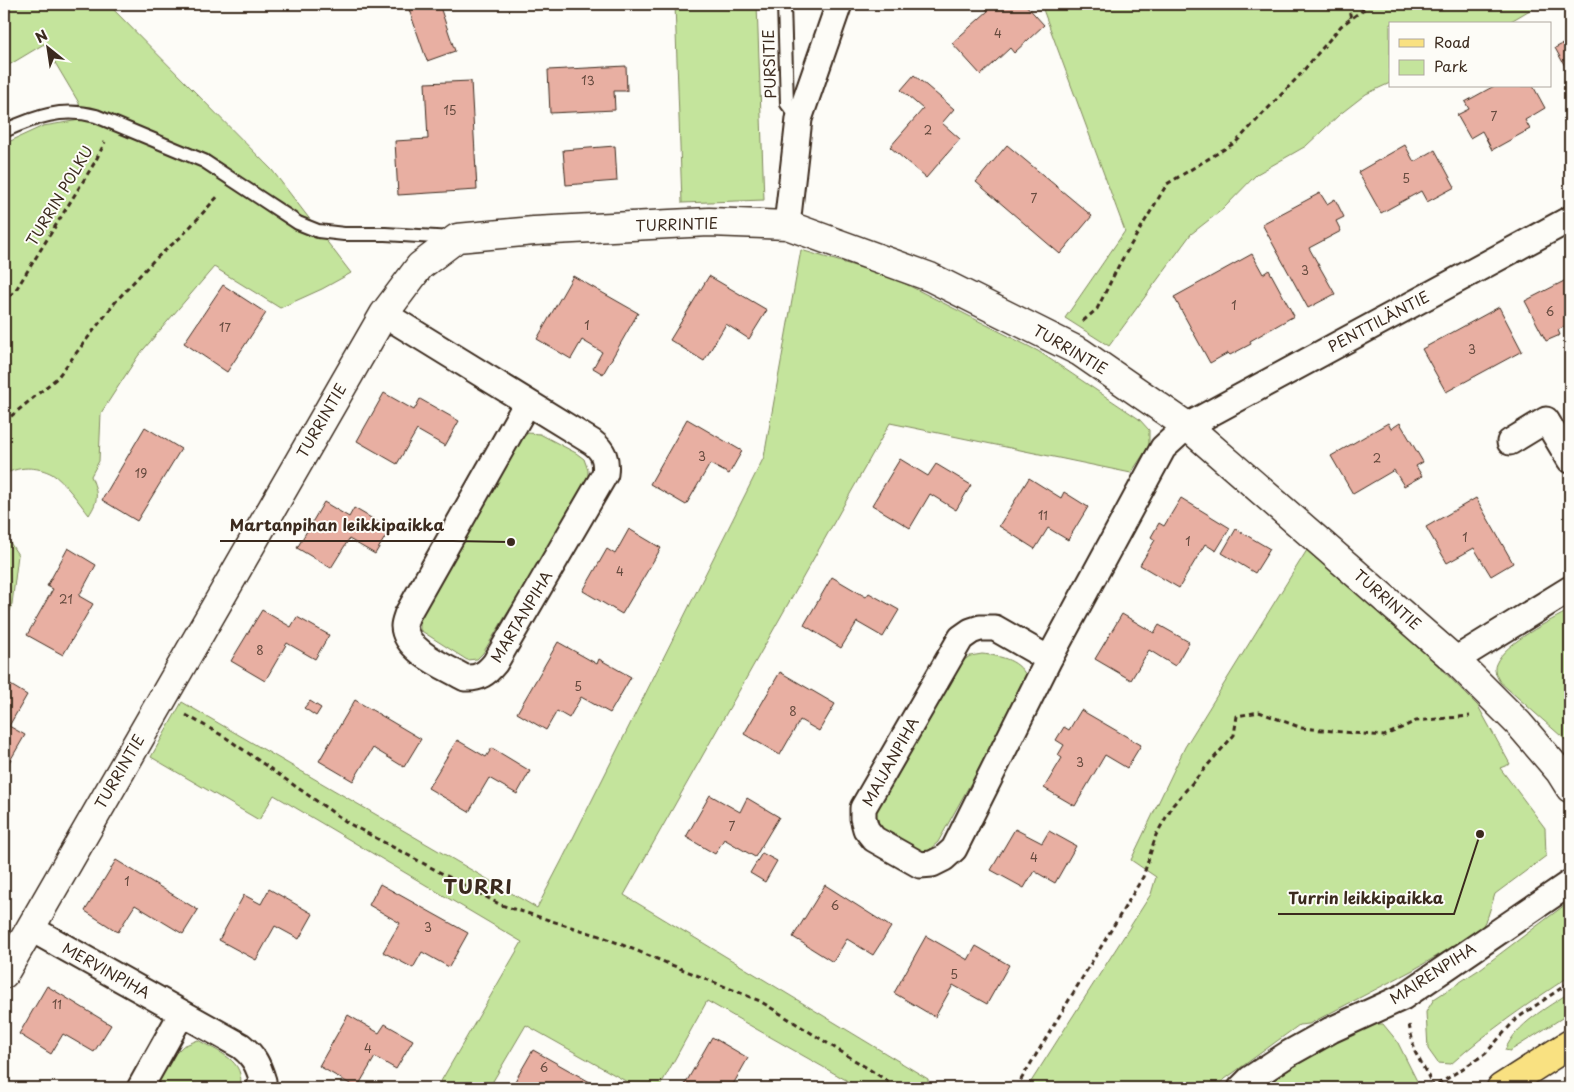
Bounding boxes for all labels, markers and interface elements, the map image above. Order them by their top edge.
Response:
north arrow [22,22,72,72]
legend [1389,22,1552,88]
text: N [31,24,51,48]
house number: 4 [994,24,1002,42]
street label: PURSITIE [756,29,781,99]
text: Road [1434,30,1470,53]
text: Park [1434,54,1468,77]
house number: 13 [581,71,595,89]
house number: 15 [443,101,457,119]
house number: 7 [1491,107,1498,125]
house number: 2 [924,121,932,139]
street label: TURRIN POLKU [20,141,98,250]
house number: 5 [1402,169,1410,187]
house number: 7 [1031,189,1038,207]
street label: TURRINTIE [635,211,719,236]
house number: 3 [1301,261,1309,279]
street label: PENTTILÄNTIE [1323,284,1433,357]
house number: 1 [1231,296,1237,314]
house number: 6 [1546,302,1554,320]
house number: 1 [584,316,590,334]
house number: 17 [219,318,231,336]
street label: TURRINTIE [1029,318,1112,379]
house number: 3 [1468,340,1476,358]
street label: TURRINTIE [290,379,351,462]
house number: 3 [698,447,706,465]
house number: 2 [1373,449,1381,467]
house number: 19 [135,464,147,482]
house number: 11 [1038,506,1048,524]
callout: Martanpihan leikkipaikka [220,510,453,541]
text: Martanpihan leikkipaikka [230,512,444,536]
house number: 1 [1462,528,1468,546]
house number: 1 [1185,532,1191,550]
house number: 4 [616,562,624,580]
street label: TURRINTIE [1349,563,1427,635]
street label: MARTANPIHA [484,566,557,667]
house number: 21 [59,590,73,608]
house number: 8 [256,641,264,659]
house number: 5 [574,677,582,695]
house number: 8 [789,702,797,720]
street label: MAIJANPIHA [856,712,924,810]
street label: TURRINTIE [88,730,149,813]
house number: 3 [1076,753,1084,771]
house number: 7 [729,817,736,835]
house number: 4 [1030,848,1038,866]
district label: TURRI [443,871,513,901]
house number: 1 [124,872,130,890]
callout: Turrin leikkipaikka [1278,883,1454,914]
text: Turrin leikkipaikka [1288,885,1444,909]
house number: 6 [831,896,839,914]
house number: 3 [424,918,432,936]
street label: MERVINPIHA [59,936,155,1003]
street label: MAIRENPIHA [1384,936,1480,1009]
house number: 5 [950,965,958,983]
house number: 11 [52,995,62,1013]
house number: 4 [364,1039,372,1057]
house number: 6 [540,1058,548,1076]

